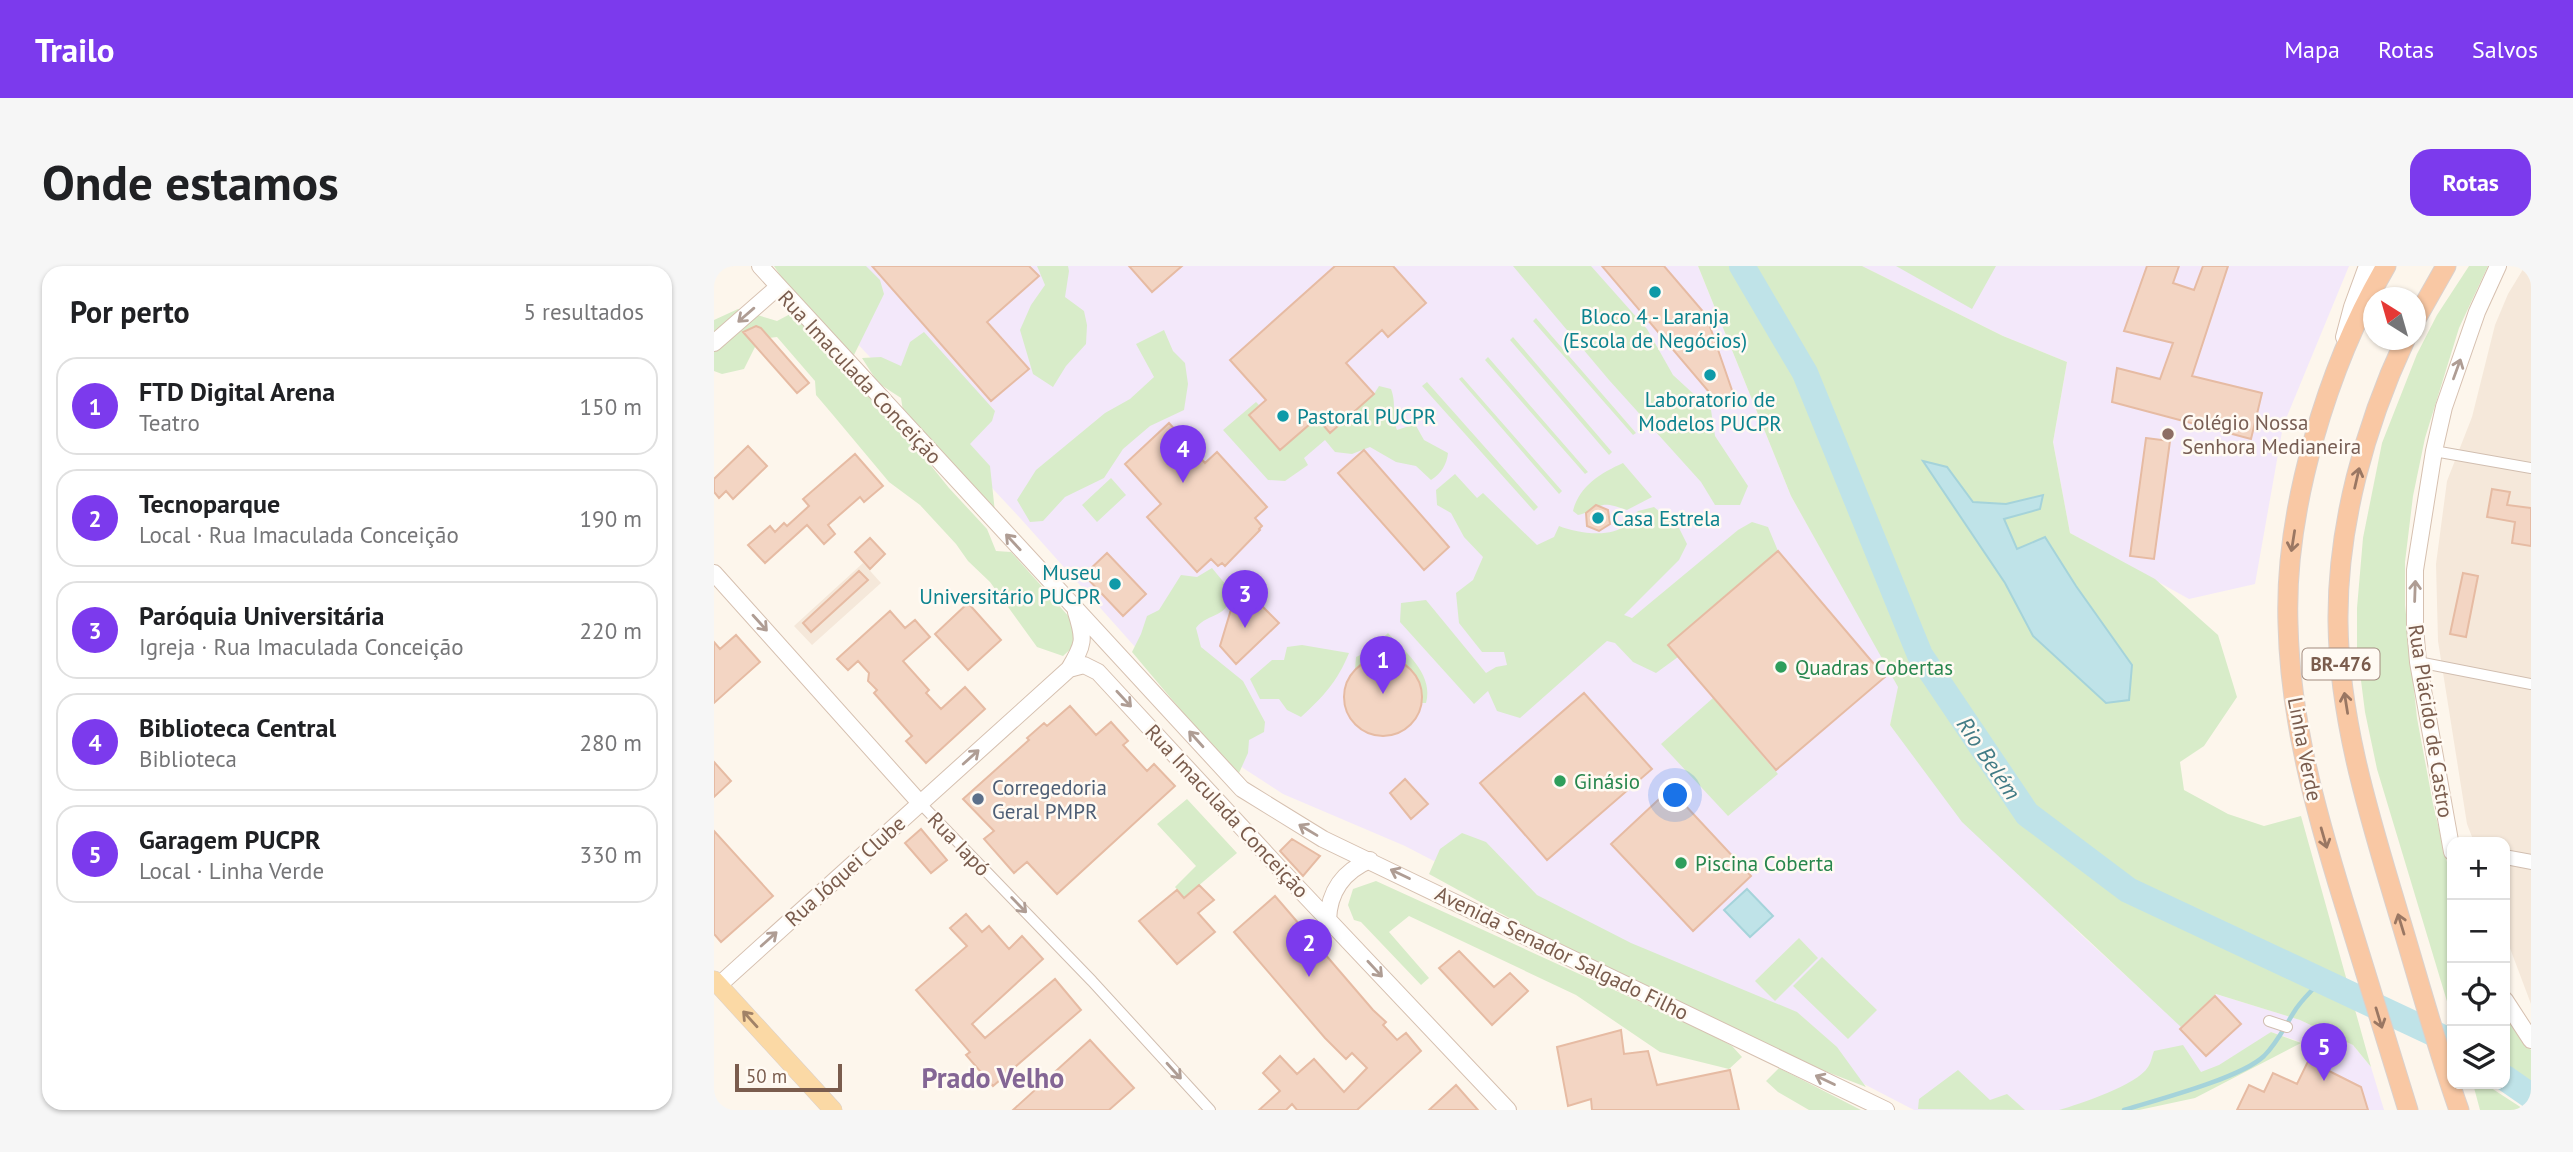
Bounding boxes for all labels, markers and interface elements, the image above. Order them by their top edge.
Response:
text: Trailo [35,28,115,71]
text: Mapa [2284,34,2340,65]
text: Rotas [2378,34,2434,65]
text: Salvos [2472,34,2538,65]
button: Rotas [2410,149,2531,216]
text: Onde estamos [42,150,339,214]
street label: Rua Imaculada Conceição [772,284,948,470]
marker: Bloco 4 - Laranja (Escola de Negócios) [1647,284,1663,300]
north arrow [2363,287,2426,350]
text: Por perto [70,292,190,331]
text: 5 resultados [523,297,644,326]
place label: Bloco 4 - Laranja (Escola de Negócios) [1563,303,1747,354]
one-way arrow [737,307,755,323]
one-way arrow [2452,358,2464,380]
marker: Laboratorio de Modelos PUCPR [1702,367,1718,383]
text: FTD Digital Arena [139,375,335,408]
place label: Laboratorio de Modelos PUCPR [1638,386,1782,437]
text: 1 [88,392,102,421]
text: 150 m [580,392,642,421]
place label: Pastoral PUCPR [1297,403,1436,430]
text: Teatro [139,408,200,437]
marker: Pastoral PUCPR [1275,408,1291,424]
place label: Colégio Nossa Senhora Medianeira [2182,409,2361,460]
pin: 4 [1160,425,1206,483]
marker: Colégio Nossa Senhora Medianeira [2160,426,2176,442]
one-way arrow [2351,467,2365,490]
text: Tecnoparque [139,487,280,520]
text: 2 [88,504,102,533]
text: 190 m [580,504,642,533]
place label: Casa Estrela [1612,505,1721,532]
marker: Casa Estrela [1590,510,1606,526]
text: Local · Rua Imaculada Conceição [139,520,459,549]
one-way arrow [2286,529,2299,552]
one-way arrow [1004,534,1021,551]
place label: Museu Universitário PUCPR [919,559,1101,610]
pin: 3 [1222,570,1268,628]
marker: Museu Universitário PUCPR [1107,576,1123,592]
one-way arrow [2408,580,2421,603]
text: Paróquia Universitária [139,599,384,632]
one-way arrow [751,614,767,632]
text: 3 [88,616,102,645]
text: 220 m [580,616,642,645]
street label: Rua Plácido de Castro [2402,623,2460,819]
text: Igreja · Rua Imaculada Conceição [139,632,464,661]
pin: 1 [1360,636,1406,694]
road number: BR-476 [2302,648,2380,680]
place label: Quadras Cobertas [1795,654,1953,681]
marker: Quadras Cobertas [1773,659,1789,675]
one-way arrow [1115,690,1132,707]
one-way arrow [2339,693,2352,715]
street label: Linha Verde [2282,695,2328,803]
text: Biblioteca Central [139,711,336,744]
water label: Rio Belém [1951,711,2027,805]
street label: Rua Imaculada Conceição [1139,718,1315,904]
text: 4 [88,728,102,757]
text: 280 m [580,728,642,757]
one-way arrow [1187,731,1204,748]
text: Biblioteca [139,744,237,773]
one-way arrow [962,749,979,766]
place label: Ginásio [1574,768,1640,795]
marker: Ginásio [1552,773,1568,789]
place label: Corregedoria Geral PMPR [992,774,1107,825]
your location [1658,778,1692,812]
marker: Corregedoria Geral PMPR [970,791,986,807]
street label: Rua Iapó [922,806,996,882]
street label: Rua Jóquei Clube [779,810,911,932]
text: Garagem PUCPR [139,823,321,856]
one-way arrow [1299,823,1319,837]
one-way arrow [2319,827,2332,849]
map controls [2447,837,2510,1089]
button: + [2447,837,2510,900]
text: 5 [88,840,102,869]
text: 330 m [580,840,642,869]
place label: Piscina Coberta [1695,850,1834,877]
marker: Piscina Coberta [1673,855,1689,871]
text: Local · Linha Verde [139,856,324,885]
one-way arrow [1390,867,1411,881]
street label: Avenida Senador Salgado Filho [1431,880,1693,1026]
one-way arrow [1010,896,1027,913]
button: − [2447,900,2510,963]
one-way arrow [2394,913,2407,935]
pin: 2 [1286,919,1332,977]
one-way arrow [760,931,778,947]
one-way arrow [1366,960,1383,978]
button: locate [2447,963,2510,1026]
one-way arrow [2373,1007,2386,1029]
one-way arrow [742,1011,759,1028]
pin: 5 [2301,1023,2347,1081]
button: layers [2447,1026,2510,1089]
district label: Prado Velho [922,1059,1064,1096]
scale bar [735,1061,842,1093]
one-way arrow [1166,1062,1182,1080]
text: 50 m [746,1064,787,1088]
one-way arrow [1815,1073,1836,1087]

